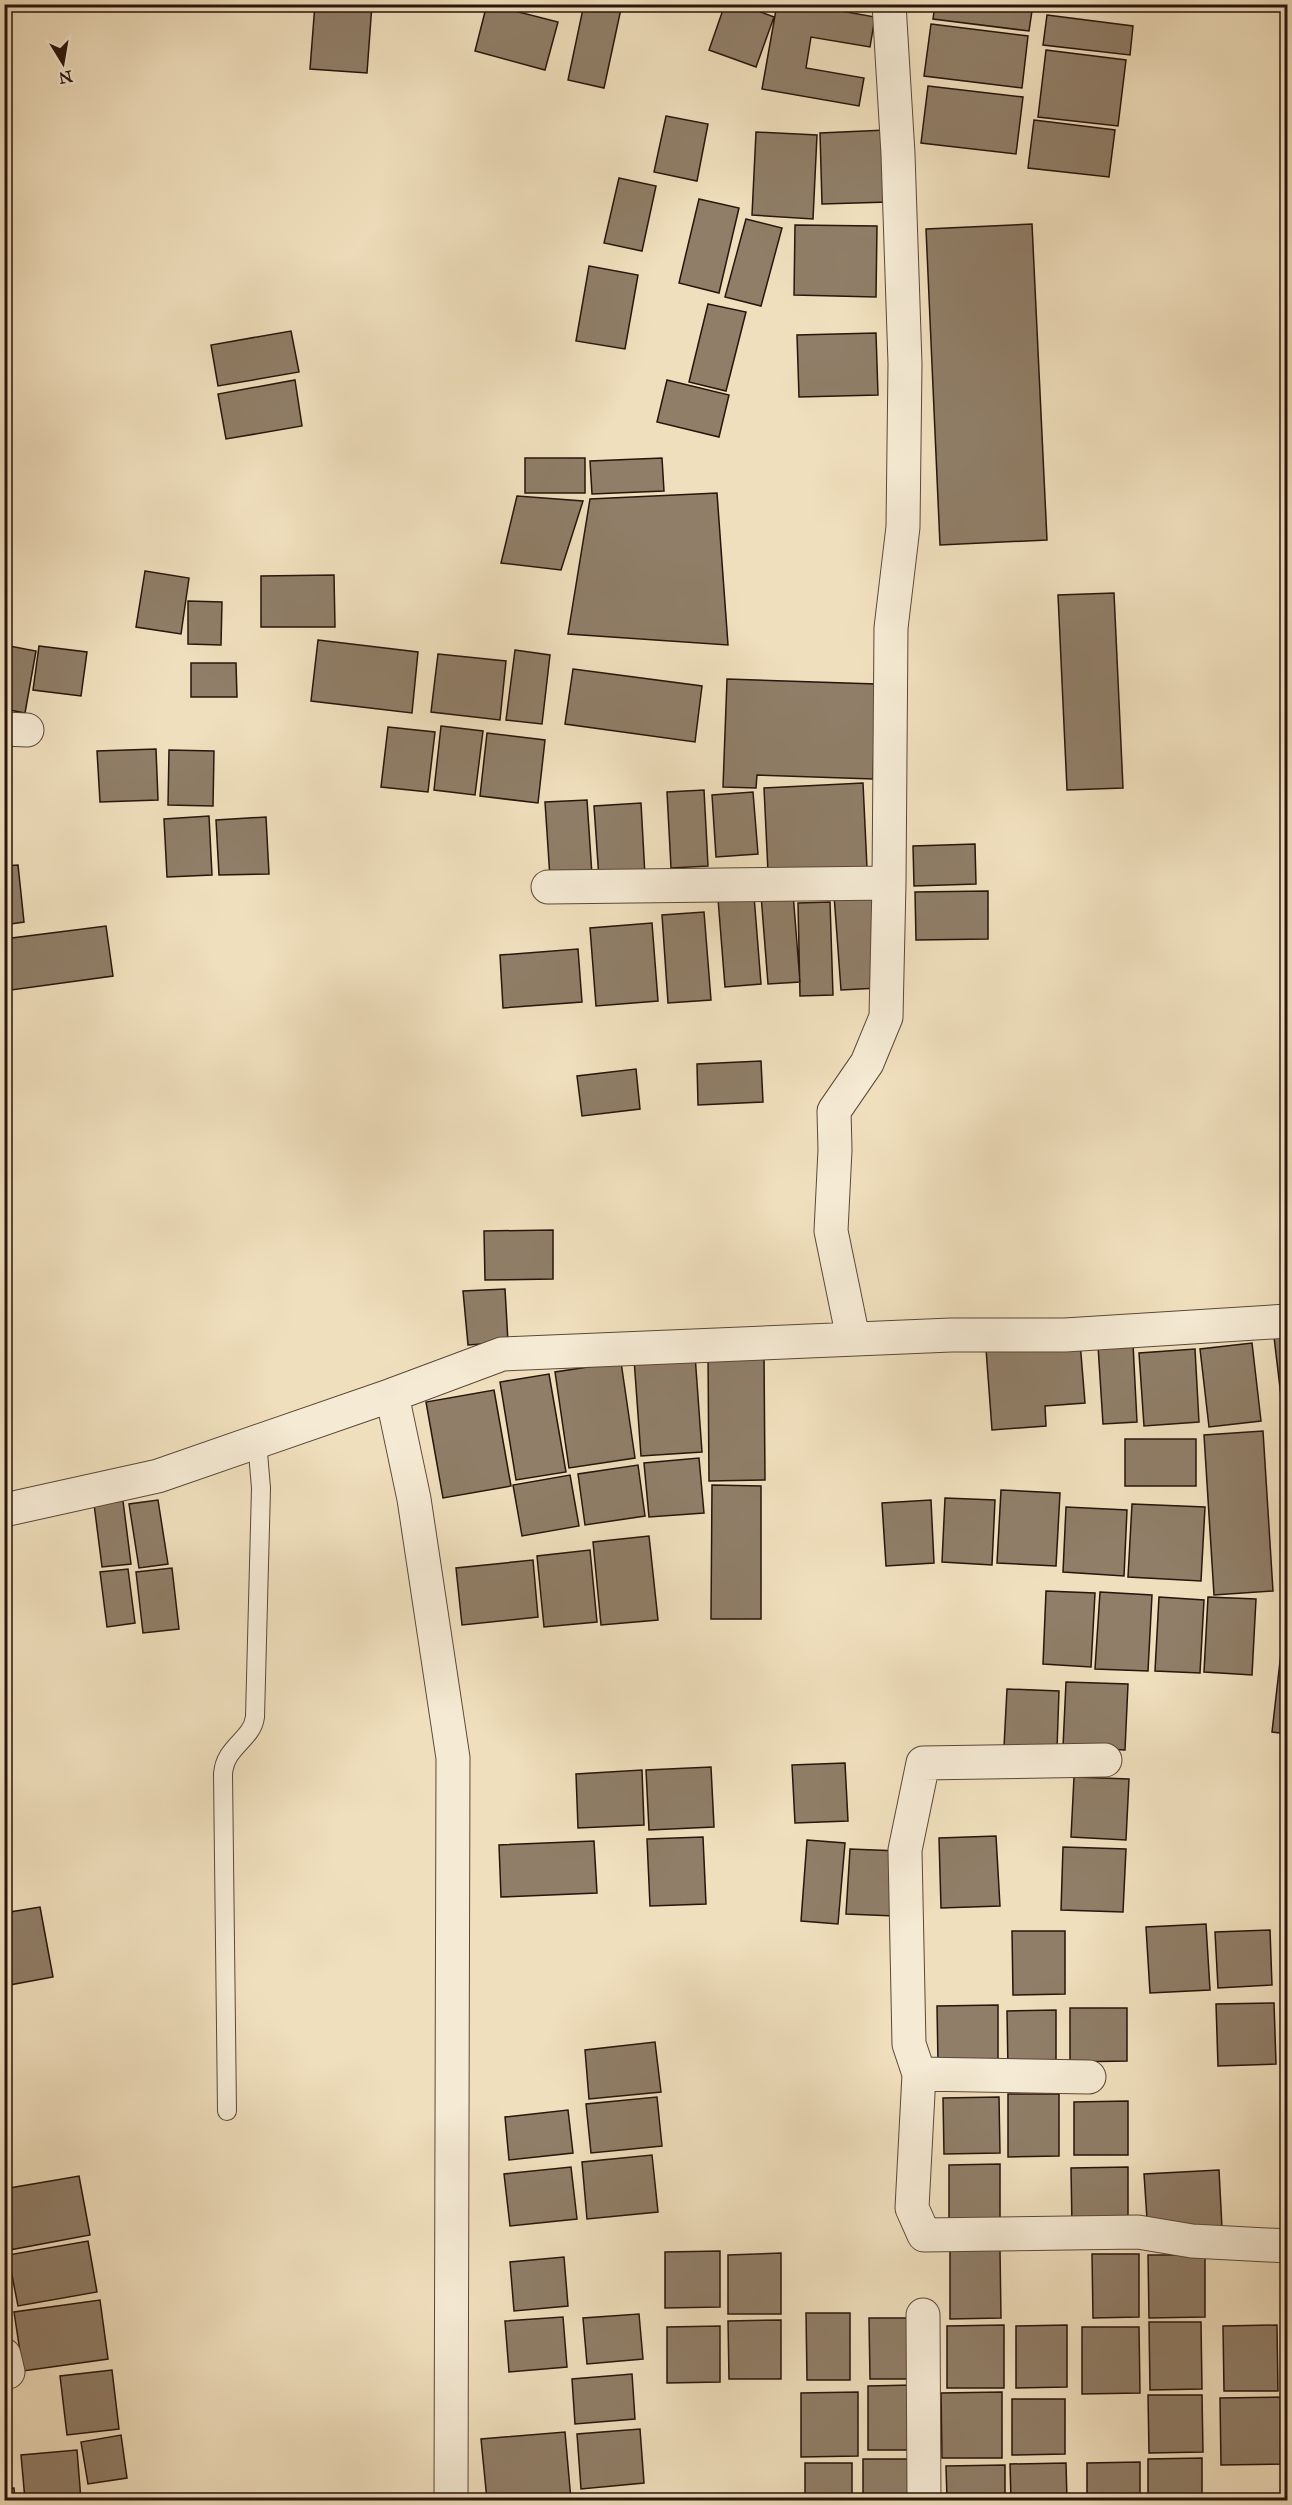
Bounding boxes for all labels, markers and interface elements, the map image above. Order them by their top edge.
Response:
north arrow [33,33,93,93]
text: N [57,67,74,88]

